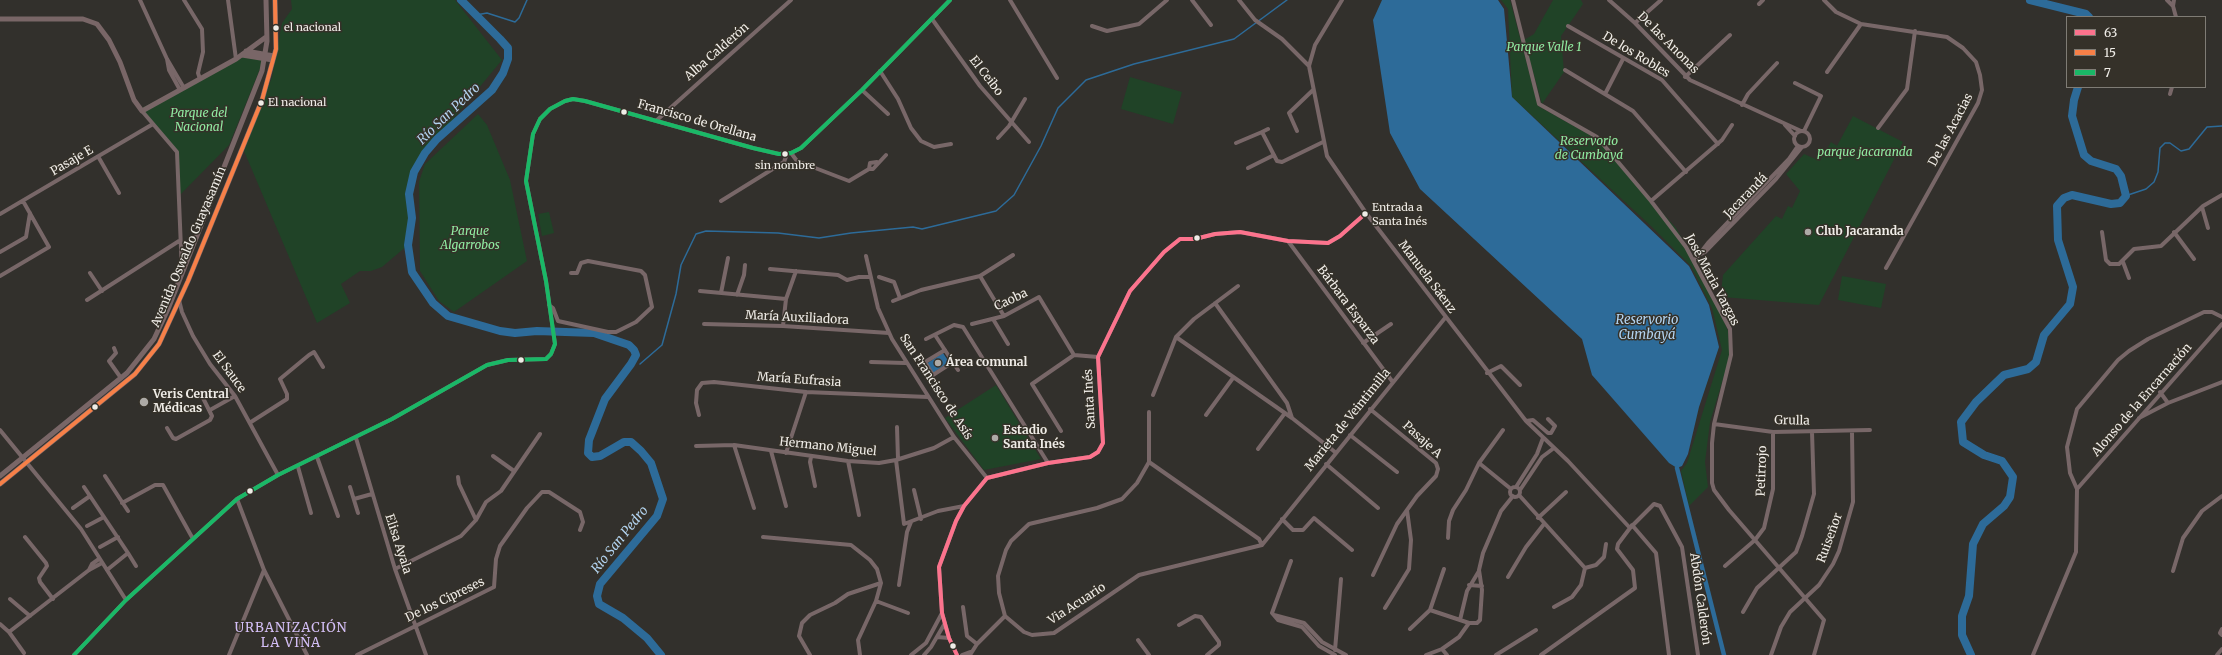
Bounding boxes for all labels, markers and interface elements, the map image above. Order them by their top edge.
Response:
street label: De las Anonas [1634,9,1702,77]
legend [2066,16,2206,88]
street label: Alba Calderón [682,20,752,84]
place label: el nacional [284,21,341,35]
marker: el nacional [271,23,281,33]
text: 63 [2104,25,2117,40]
street label: De los Robles [1600,29,1672,81]
park label: Parque Valle 1 [1506,41,1582,55]
text: 15 [2104,45,2116,60]
street label: El Ceibo [966,53,1006,99]
text: 7 [2104,65,2111,80]
water label: Río San Pedro [414,80,484,148]
street label: De las Acacias [1926,91,1976,169]
place label: El nacional [268,96,326,110]
street label: Francisco de Orellana [636,97,758,145]
marker: El nacional [256,98,266,108]
park label: Parque del Nacional [170,107,228,135]
unlabelled marker [619,107,629,117]
park label: Reservorio de Cumbayá [1555,135,1623,163]
street label: Pasaje E [48,143,96,179]
park label: parque jacaranda [1817,146,1913,160]
marker: sin nombre [780,149,790,159]
place label: sin nombre [755,159,815,173]
street label: Avenida Oswaldo Guayasamín [149,164,229,330]
street label: Jacarandá [1721,171,1771,221]
place label: Entrada a Santa Inés [1372,201,1427,227]
marker: Entrada a Santa Inés [1360,209,1370,219]
park label: Parque Algarrobos [440,225,500,253]
place label: Club Jacaranda [1816,225,1904,239]
marker: Club Jacaranda [1803,227,1813,237]
street label: José Maria Vargas [1682,232,1742,328]
unlabelled marker [1192,233,1202,243]
street label: Manuela Sáenz [1395,238,1459,316]
street label: Bárbara Esparza [1314,263,1382,347]
street label: Caoba [992,286,1030,314]
street label: María Auxiliadora [745,308,849,328]
water label: Reservorio Cumbayá [1616,312,1678,343]
street label: San Francisco de Asís [896,331,976,443]
street label: Alonso de la Encarnación [2089,341,2195,459]
street label: El Sauce [209,348,249,396]
unlabelled marker [516,355,526,365]
place label: Área comunal [946,356,1027,370]
marker: Área comunal [933,358,943,368]
street label: Marieta de Veintimilla [1302,366,1394,474]
street label: Santa Inés [1081,369,1099,429]
street label: María Eufrasia [756,370,842,390]
place label: Veris Central Médicas [153,388,229,416]
marker: Veris Central Médicas [138,396,150,408]
unlabelled marker [90,402,100,412]
street label: Grulla [1774,413,1810,429]
street label: Pasaje A [1399,419,1445,461]
place label: Estadio Santa Inés [1003,424,1065,452]
marker: Estadio Santa Inés [990,433,1000,443]
street label: Hermano Miguel [779,435,877,459]
street label: Petirrojo [1754,445,1770,497]
unlabelled marker [245,486,255,496]
water label: Río San Pedro [588,503,652,577]
street label: Ruiseñor [1814,511,1846,565]
street label: Elisa Ayala [382,512,414,576]
street label: Abdón Calderón [1686,552,1714,646]
street label: De los Cipreses [403,575,487,625]
street label: Via Acuario [1046,580,1108,628]
district label: URBANIZACIÓN LA VIÑA [234,620,348,651]
unlabelled marker [948,641,958,651]

